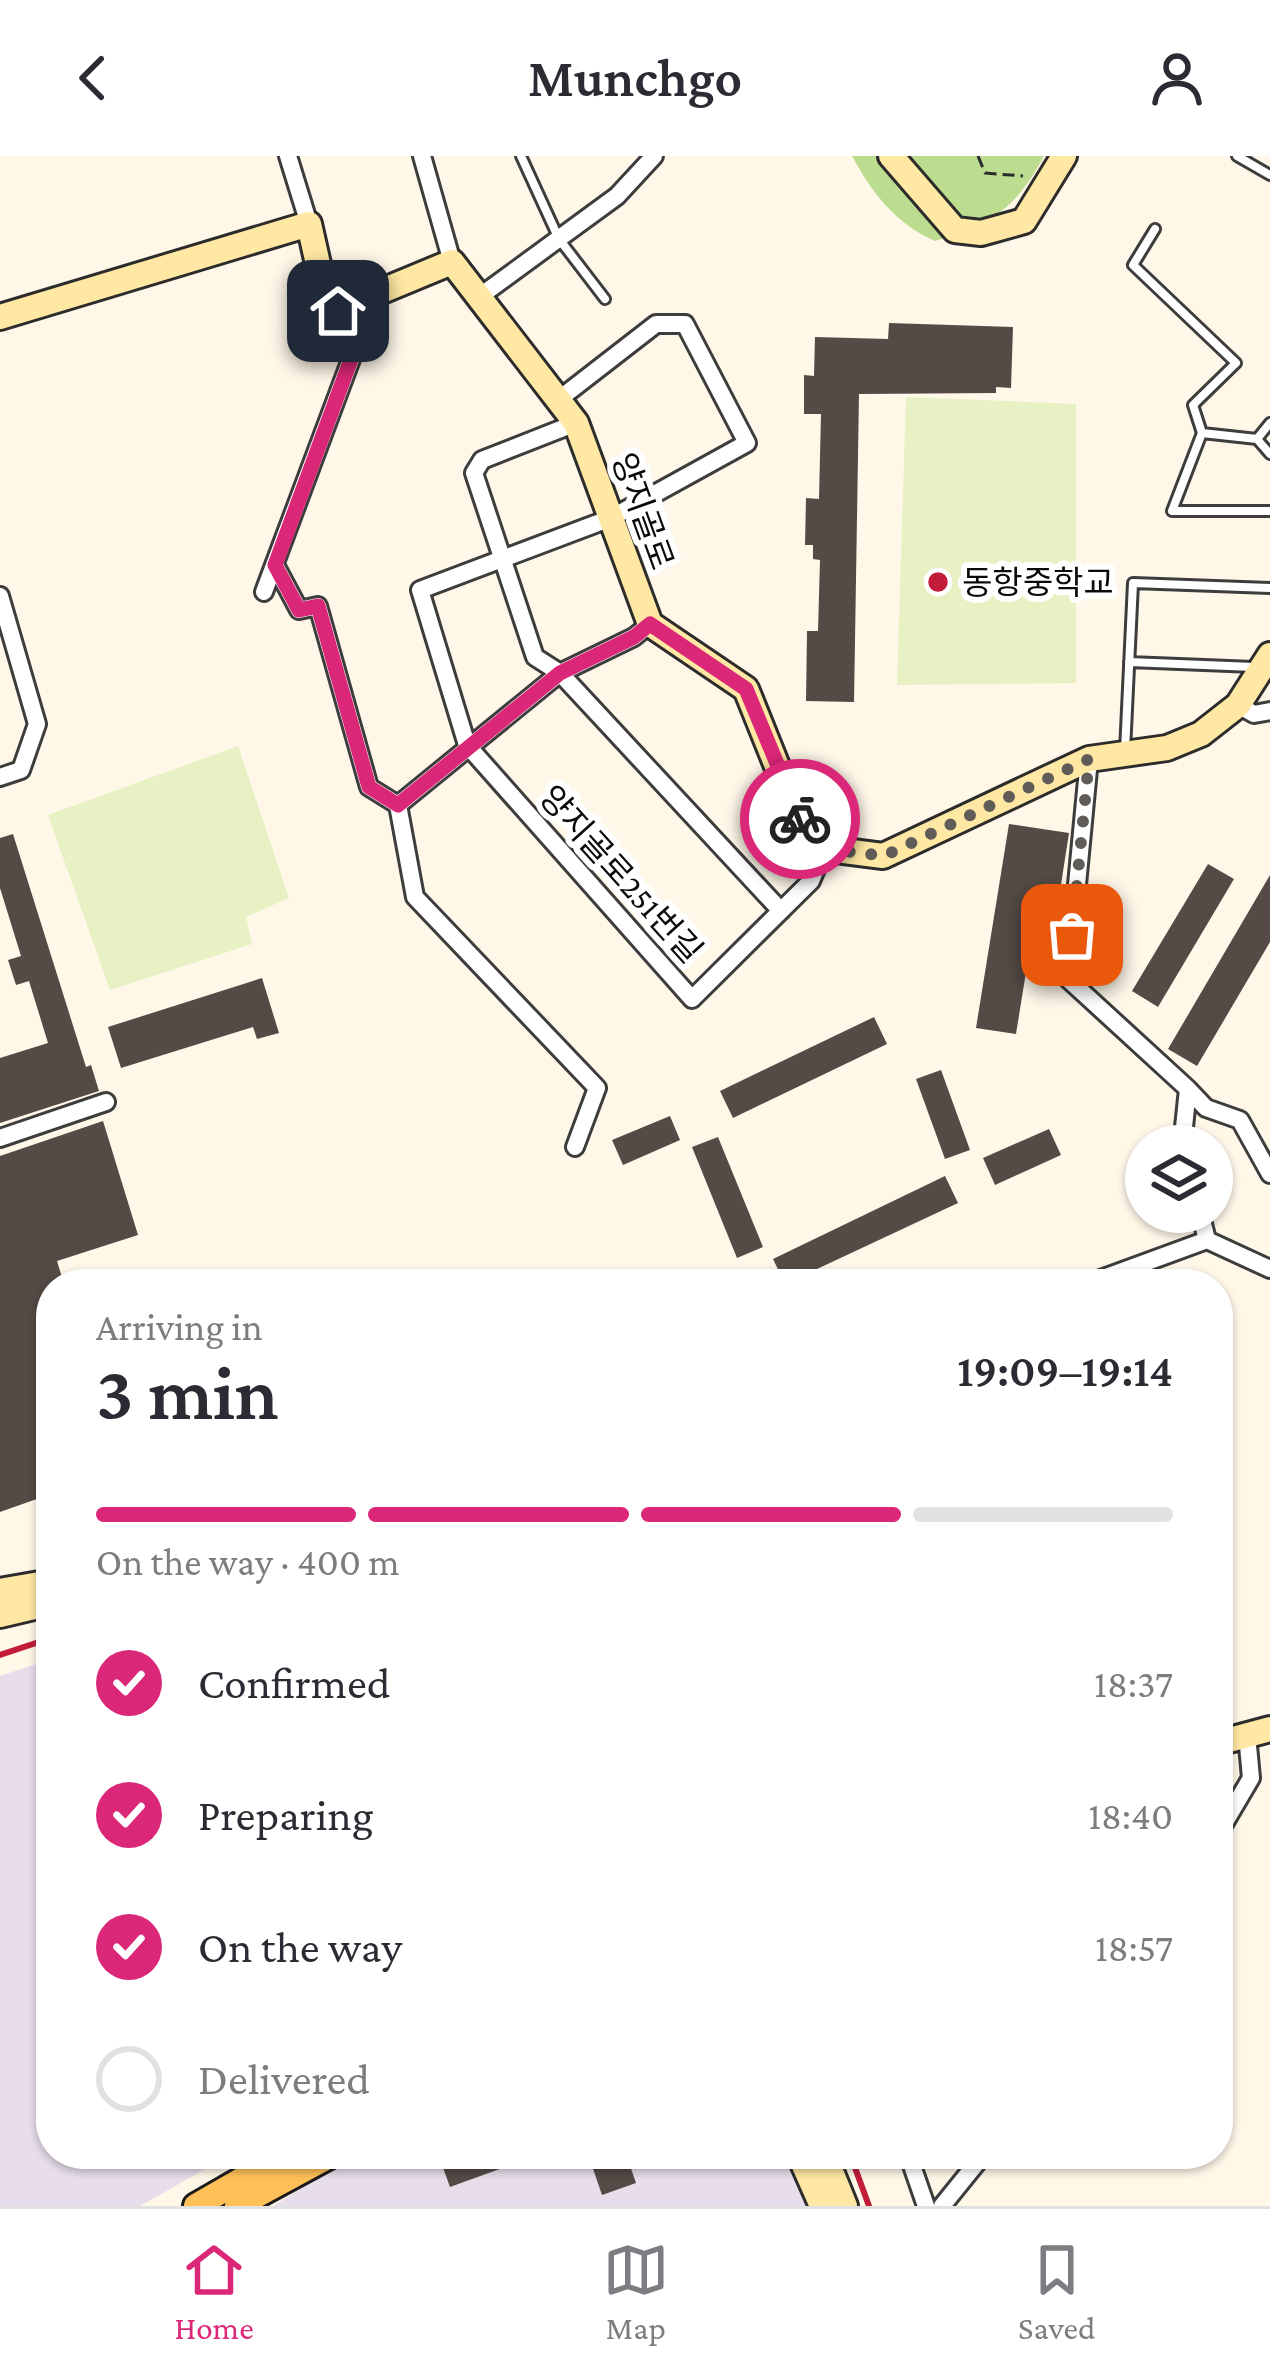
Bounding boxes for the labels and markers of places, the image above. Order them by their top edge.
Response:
pin [287,260,389,362]
place label: 동항중학교 [962,564,1114,601]
marker: 동항중학교 [925,569,951,595]
pin [1021,884,1123,986]

